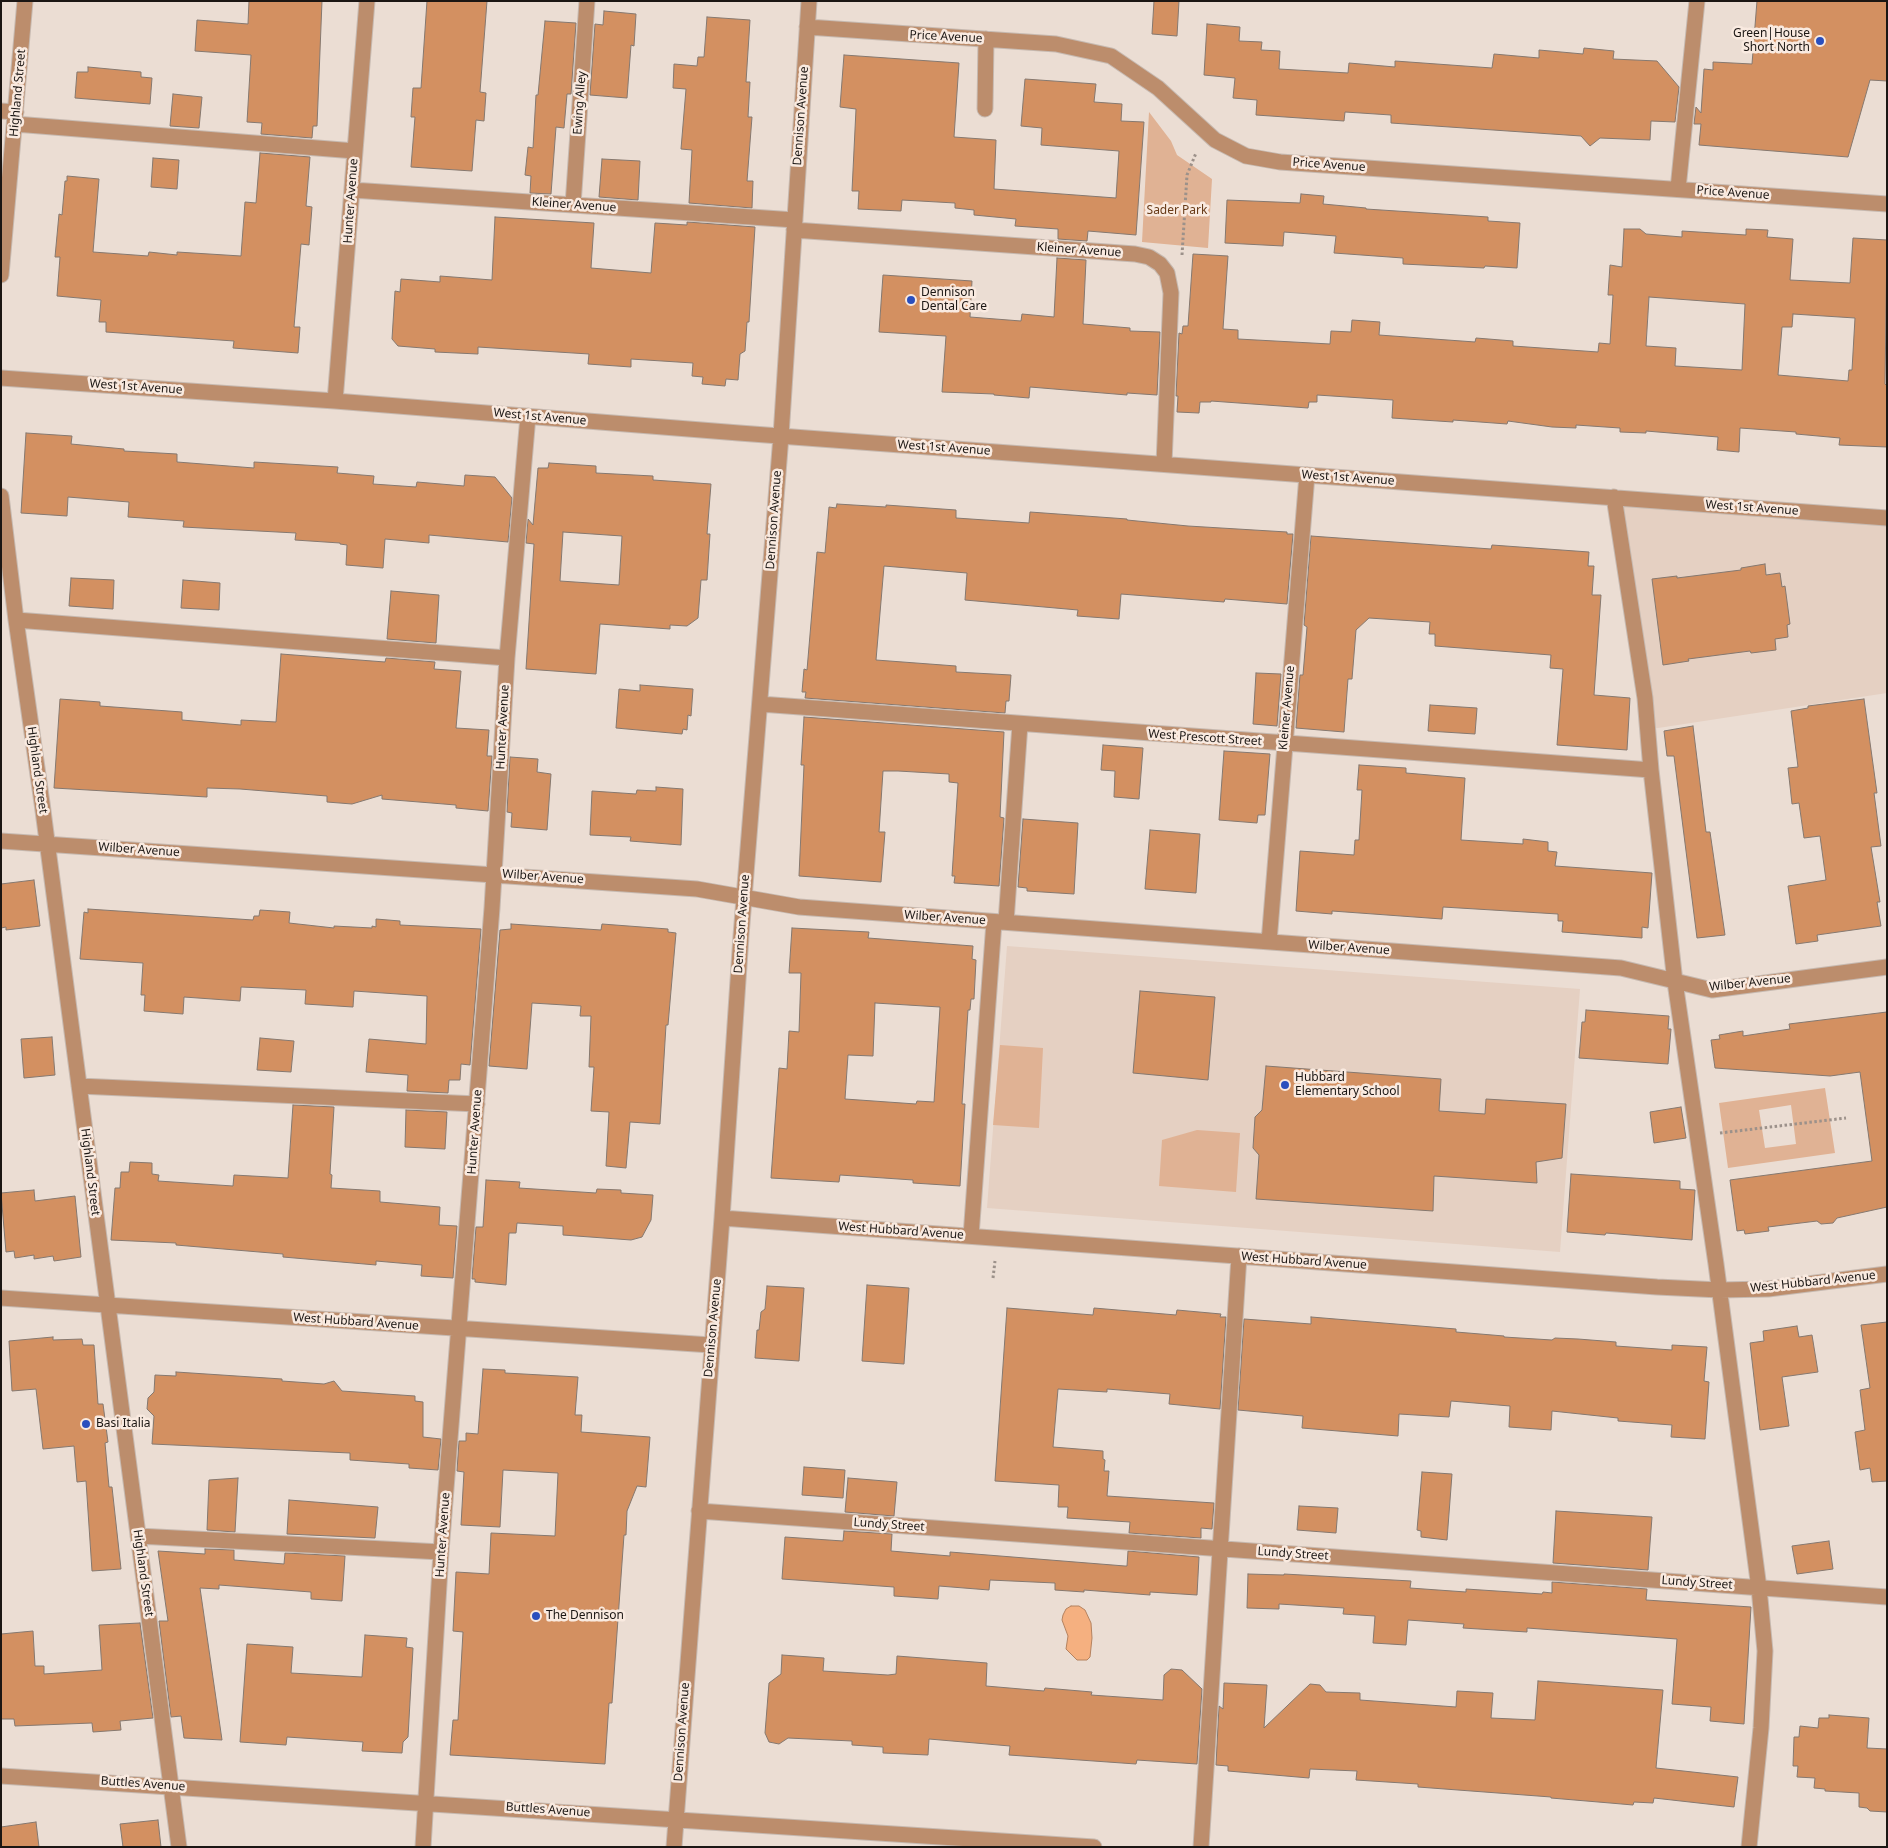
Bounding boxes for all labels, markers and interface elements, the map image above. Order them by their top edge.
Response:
place label: Green|House Short North [1733,27,1810,55]
street label: Price Avenue [909,28,983,46]
marker: Green|House Short North [1814,35,1826,47]
street label: Highland Street [7,49,29,137]
street label: Dennison Avenue [790,66,812,166]
street label: Ewing Alley [571,71,589,135]
street label: Price Avenue [1292,155,1366,175]
street label: Hunter Avenue [341,158,361,244]
street label: Price Avenue [1696,183,1770,203]
street label: Kleiner Avenue [531,195,617,215]
park label: Sader Park [1147,204,1207,218]
street label: Kleiner Avenue [1036,240,1122,260]
place label: Dennison Dental Care [921,286,987,314]
marker: Dennison Dental Care [905,294,917,306]
street label: West 1st Avenue [89,377,183,397]
street label: West 1st Avenue [493,406,587,428]
street label: West 1st Avenue [897,438,991,458]
street label: West 1st Avenue [1301,468,1395,488]
street label: Dennison Avenue [763,470,785,570]
street label: West 1st Avenue [1705,498,1799,518]
street label: Kleiner Avenue [1276,665,1298,751]
street label: Hunter Avenue [494,684,512,770]
street label: Highland Street [24,725,50,815]
street label: West Prescott Street [1148,727,1262,749]
street label: Wilber Avenue [98,840,180,860]
street label: Wilber Avenue [502,867,584,887]
street label: Dennison Avenue [731,874,753,974]
street label: Wilber Avenue [904,908,986,928]
street label: Wilber Avenue [1308,938,1390,958]
street label: Wilber Avenue [1709,972,1791,994]
place label: Hubbard Elementary School [1295,1071,1400,1099]
marker: Hubbard Elementary School [1279,1079,1291,1091]
street label: Hunter Avenue [465,1089,485,1175]
street label: Highland Street [77,1127,103,1217]
street label: West Hubbard Avenue [838,1219,964,1243]
street label: West Hubbard Avenue [1241,1249,1367,1273]
street label: West Hubbard Avenue [1750,1268,1876,1296]
street label: Dennison Avenue [702,1278,724,1378]
street label: West Hubbard Avenue [293,1310,419,1334]
place label: Basi Italia [96,1417,151,1431]
marker: Basi Italia [80,1418,92,1430]
street label: Hunter Avenue [433,1492,453,1578]
street label: Lundy Street [853,1515,925,1535]
street label: Highland Street [130,1528,156,1618]
street label: Lundy Street [1257,1544,1329,1564]
street label: Lundy Street [1661,1573,1733,1593]
place label: The Dennison [546,1609,624,1623]
marker: The Dennison [530,1610,542,1622]
street label: Dennison Avenue [671,1682,693,1782]
street label: Buttles Avenue [100,1774,186,1794]
street label: Buttles Avenue [505,1800,591,1820]

